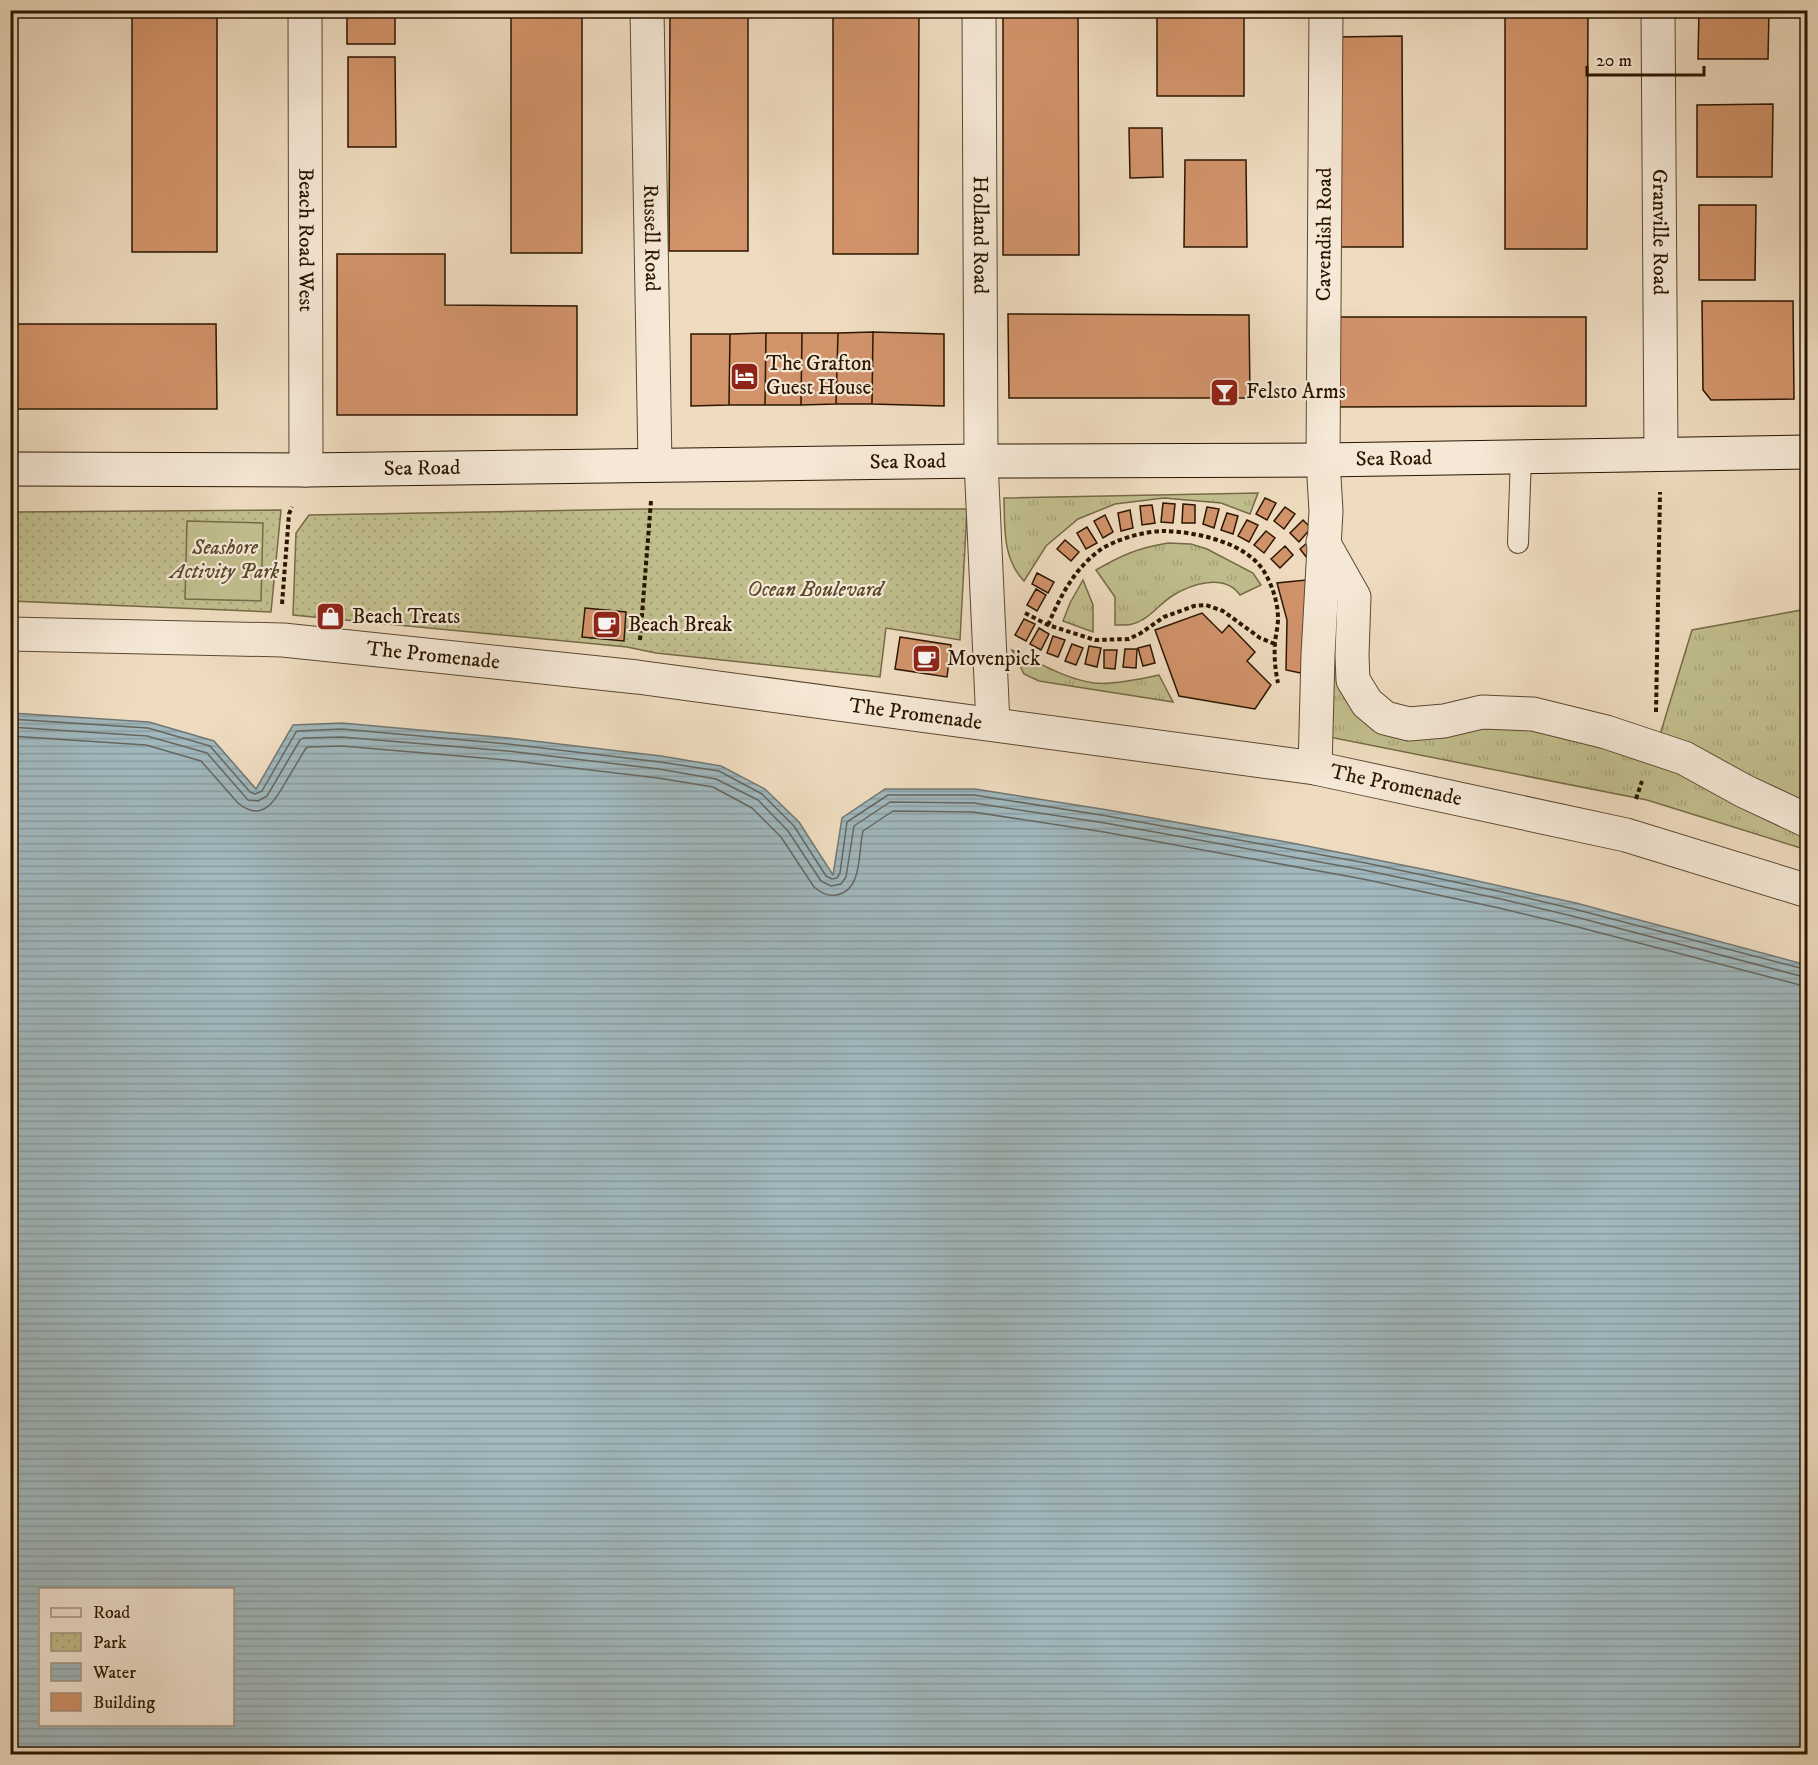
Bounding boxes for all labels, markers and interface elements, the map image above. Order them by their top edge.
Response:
scale bar [1587,39,1704,77]
text: 20 m [1596,50,1632,72]
street label: Cavendish Road [1311,167,1338,301]
street label: Beach Road West [292,168,319,312]
street label: Granville Road [1646,169,1673,296]
street label: Holland Road [967,176,993,295]
street label: Russell Road [637,184,665,292]
place label: The Grafton Guest House [766,351,872,401]
hotel icon: The Grafton Guest House [729,360,761,392]
bar icon: Felsto Arms [1209,376,1241,408]
place label: Felsto Arms [1246,379,1346,405]
street label: Sea Road [1355,445,1433,472]
street label: Sea Road [869,448,947,475]
street label: Sea Road [383,455,461,482]
park label: Seashore Activity Park [169,535,280,585]
park label: Ocean Boulevard [747,577,886,603]
shop icon: Beach Treats [315,601,347,633]
place label: Beach Treats [352,604,460,630]
cafe icon: Beach Break [591,609,623,641]
place label: Beach Break [628,612,733,638]
street label: The Promenade [365,636,501,676]
cafe icon: Movenpick [910,643,942,675]
place label: Movenpick [947,646,1041,672]
street label: The Promenade [847,693,984,736]
street label: The Promenade [1328,759,1465,812]
legend [39,1588,234,1726]
text: Road [93,1602,130,1624]
text: Park [93,1632,127,1654]
text: Water [92,1662,136,1684]
text: Building [93,1692,155,1714]

